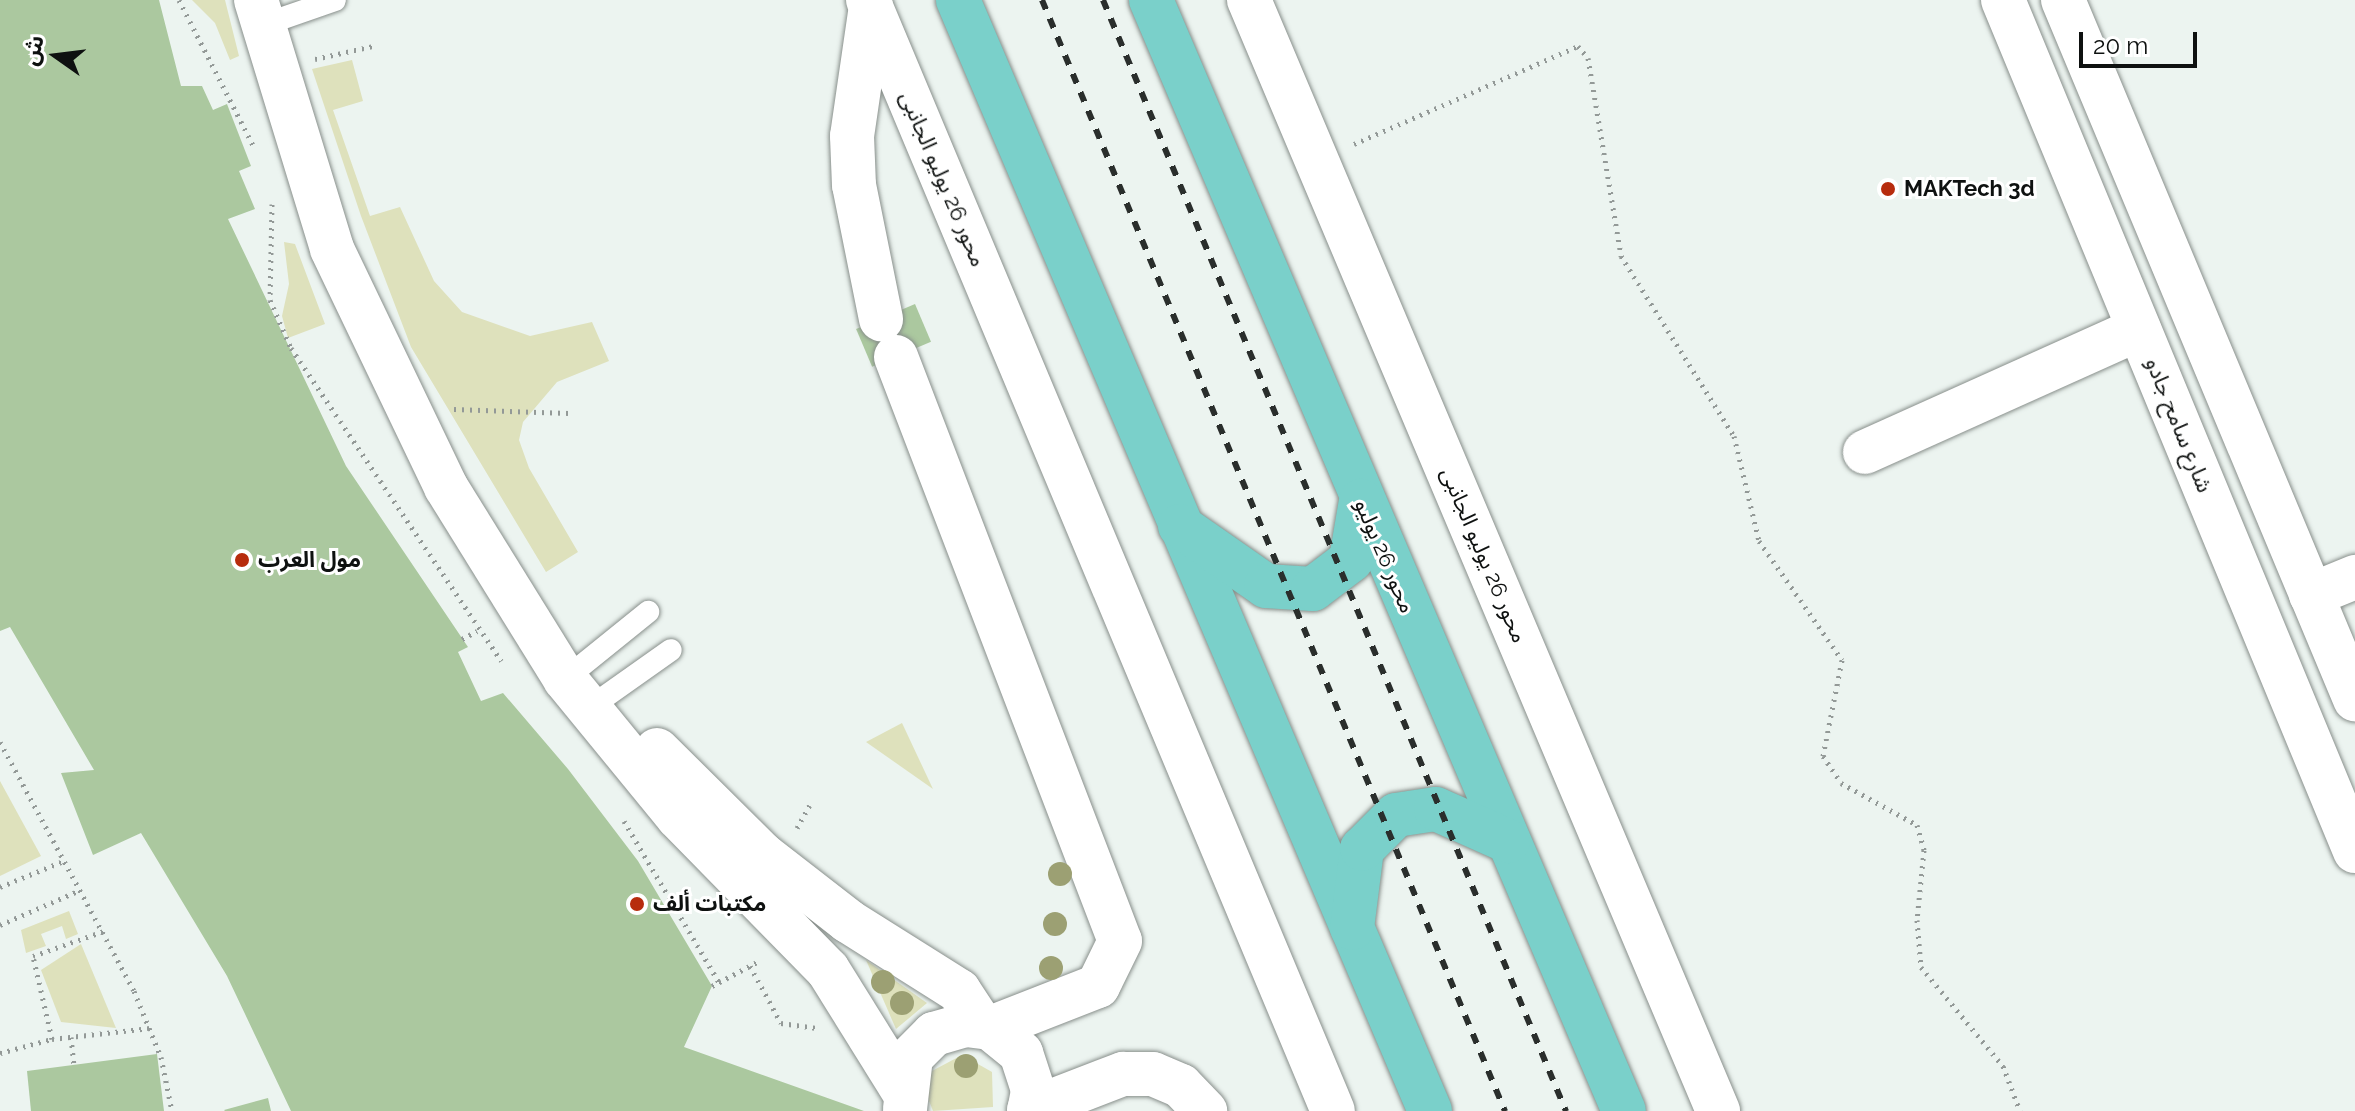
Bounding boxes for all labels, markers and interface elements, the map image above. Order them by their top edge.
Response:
north arrow [16,16,96,96]
scale bar [2083,16,2201,66]
text: 20 m [2093,31,2148,60]
text: ش [16,32,49,68]
street label: محور 26 يوليو الجانبى [894,87,992,271]
place label: MAKTech 3d [1904,176,2035,202]
marker: MAKTech 3d [1879,180,1897,198]
street label: شارع سامح جادو [2140,354,2218,496]
street label: محور 26 يوليو الجانبى [1435,463,1533,647]
street label: محور 26 يوليو [1349,495,1421,617]
place label: مول العرب [258,547,361,573]
marker: مول العرب [233,551,251,569]
place label: مكتبات ألف [653,891,766,917]
marker: مكتبات ألف [628,895,646,913]

